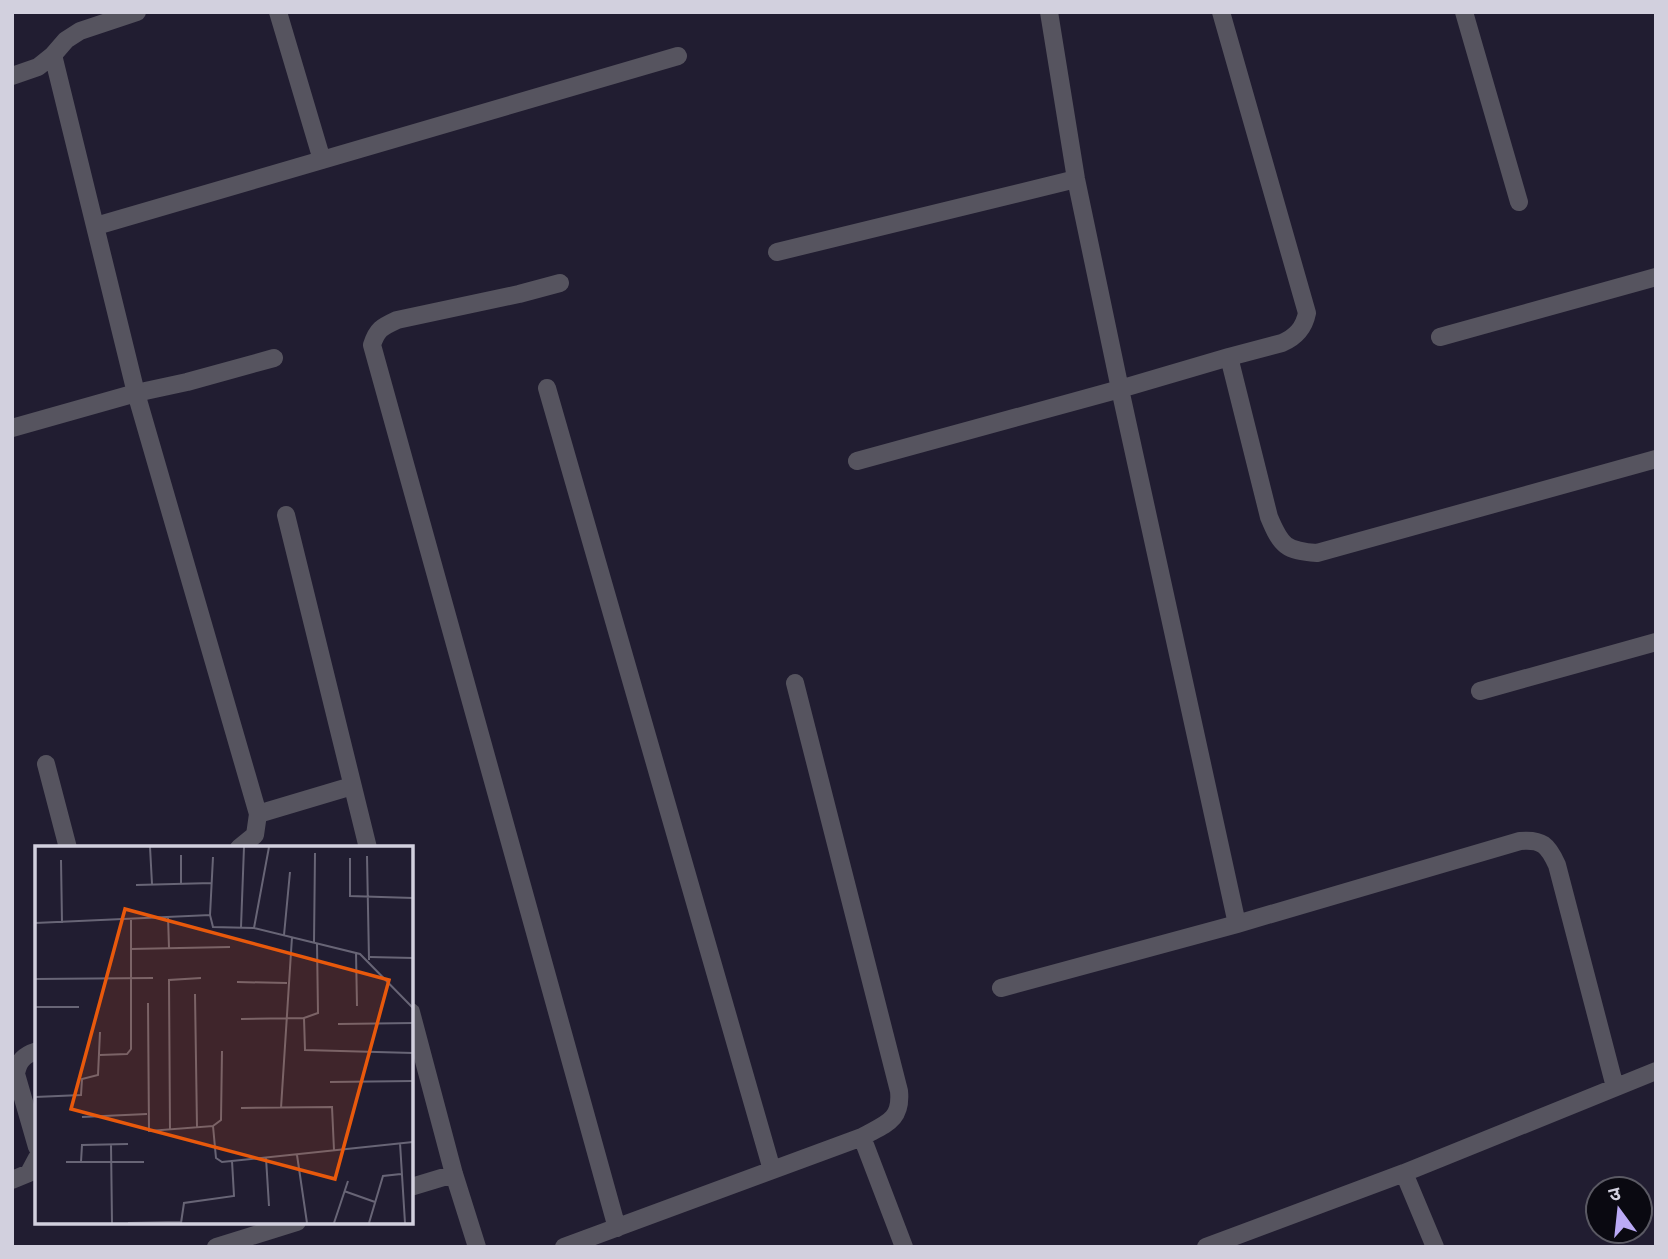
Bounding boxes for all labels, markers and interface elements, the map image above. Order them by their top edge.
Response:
inset map [35,846,413,1224]
north arrow [1584,1175,1654,1245]
text: उ [1606,1181,1624,1207]

